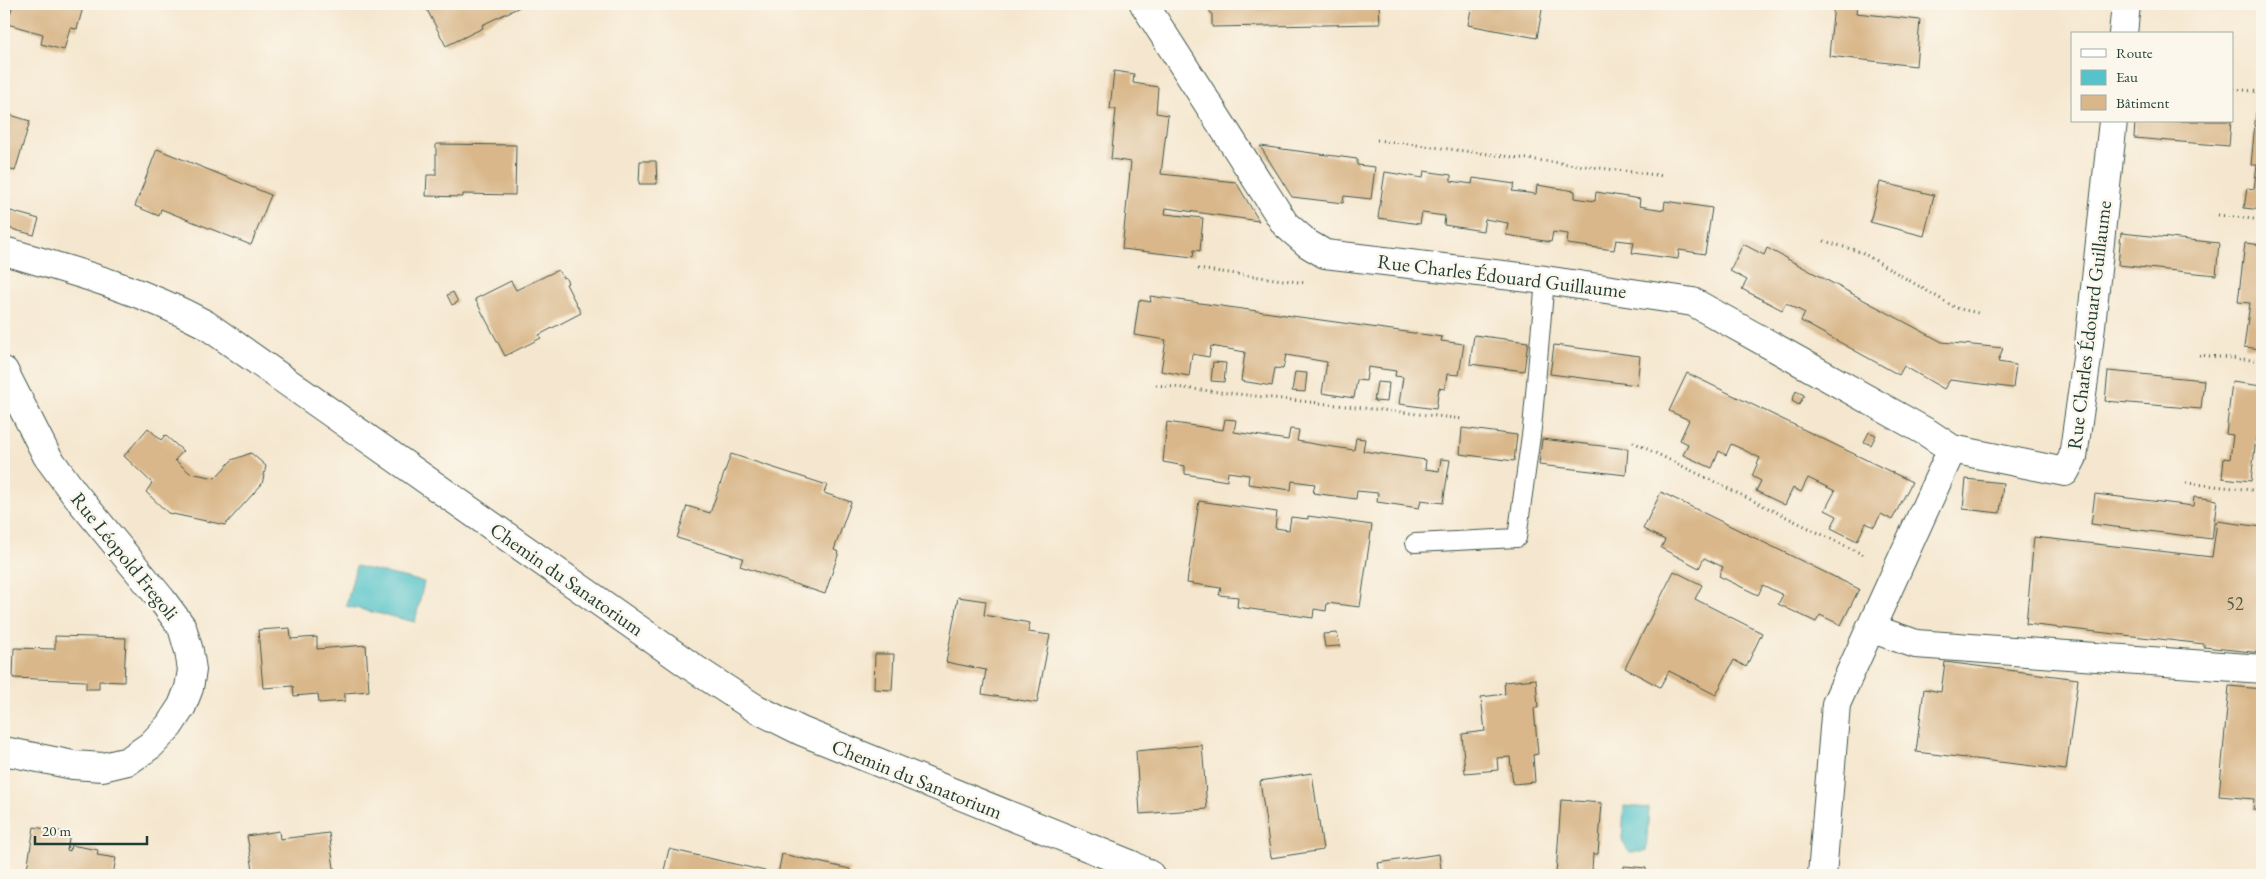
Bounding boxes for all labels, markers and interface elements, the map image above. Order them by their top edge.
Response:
legend [2071,32,2234,122]
text: Route [2116,43,2153,62]
text: Eau [2116,67,2138,86]
text: Bâtiment [2116,93,2170,112]
street label: Rue Charles Édouard Guillaume [2061,199,2117,451]
street label: Rue Charles Édouard Guillaume [1376,248,1628,304]
street label: Rue Léopold Fregoli [65,487,185,625]
street label: Chemin du Sanatorium [485,516,649,642]
house number: 52 [2226,592,2244,615]
street label: Chemin du Sanatorium [828,733,1006,825]
scale bar [35,814,148,846]
text: 20 m [42,821,71,840]

